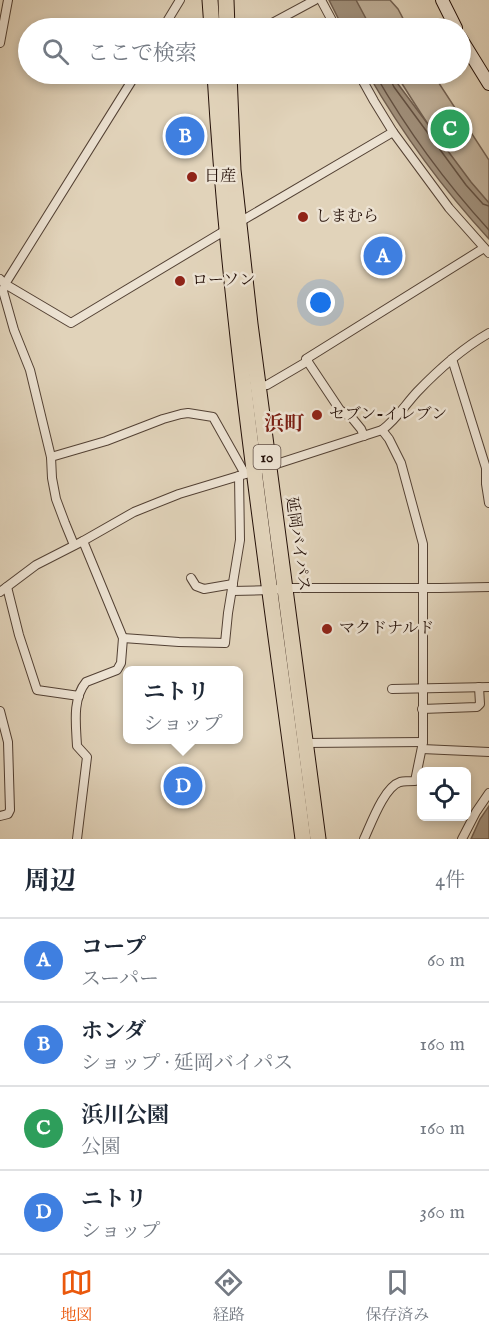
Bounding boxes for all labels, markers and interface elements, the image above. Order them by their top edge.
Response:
search box [18,18,471,84]
icon: search [39,35,72,68]
text: ここで検索 [87,40,197,68]
pin: C [430,106,470,152]
pin: B [166,114,204,158]
place label: 日産 [204,167,236,187]
marker: 日産 [185,170,199,184]
place label: しまむら [315,207,379,227]
marker: しまむら [296,210,310,224]
pin: A [364,234,403,278]
place label: ローソン [192,271,255,291]
marker: ローソン [173,274,187,288]
your location [306,288,335,317]
place label: セブン-イレブン [329,405,447,425]
marker: セブン-イレブン [310,408,324,422]
district label: 浜町 [264,412,305,437]
road number: 10 [254,445,280,469]
street label: 延岡バイパス [280,495,314,593]
place label: マクドナルド [339,619,434,639]
marker: マクドナルド [320,622,334,636]
popup [123,666,243,744]
text: ニトリ [143,679,209,707]
text: ショップ [143,712,223,737]
pin: D [164,764,202,808]
map controls [417,767,471,821]
button: locate [417,767,471,821]
text: 周辺 [24,865,76,898]
text: 4件 [435,868,465,893]
text: コープ [81,934,146,962]
text: A [37,948,50,973]
text: 60 m [427,948,465,973]
text: スーパー [81,967,159,992]
text: ホンダ [81,1018,146,1046]
text: B [37,1032,50,1057]
text: 160 m [419,1032,465,1057]
text: ショップ · 延岡バイパス [81,1051,293,1076]
text: 浜川公園 [81,1102,169,1130]
text: C [36,1116,51,1141]
text: 160 m [419,1116,465,1141]
text: 公園 [81,1135,121,1160]
text: ニトリ [81,1186,147,1214]
text: D [35,1200,52,1225]
text: 360 m [419,1200,465,1225]
text: ショップ [81,1219,161,1244]
tab: 地図 [60,1266,93,1326]
tab: 経路 [212,1266,245,1326]
tab: 保存済み [365,1266,429,1326]

